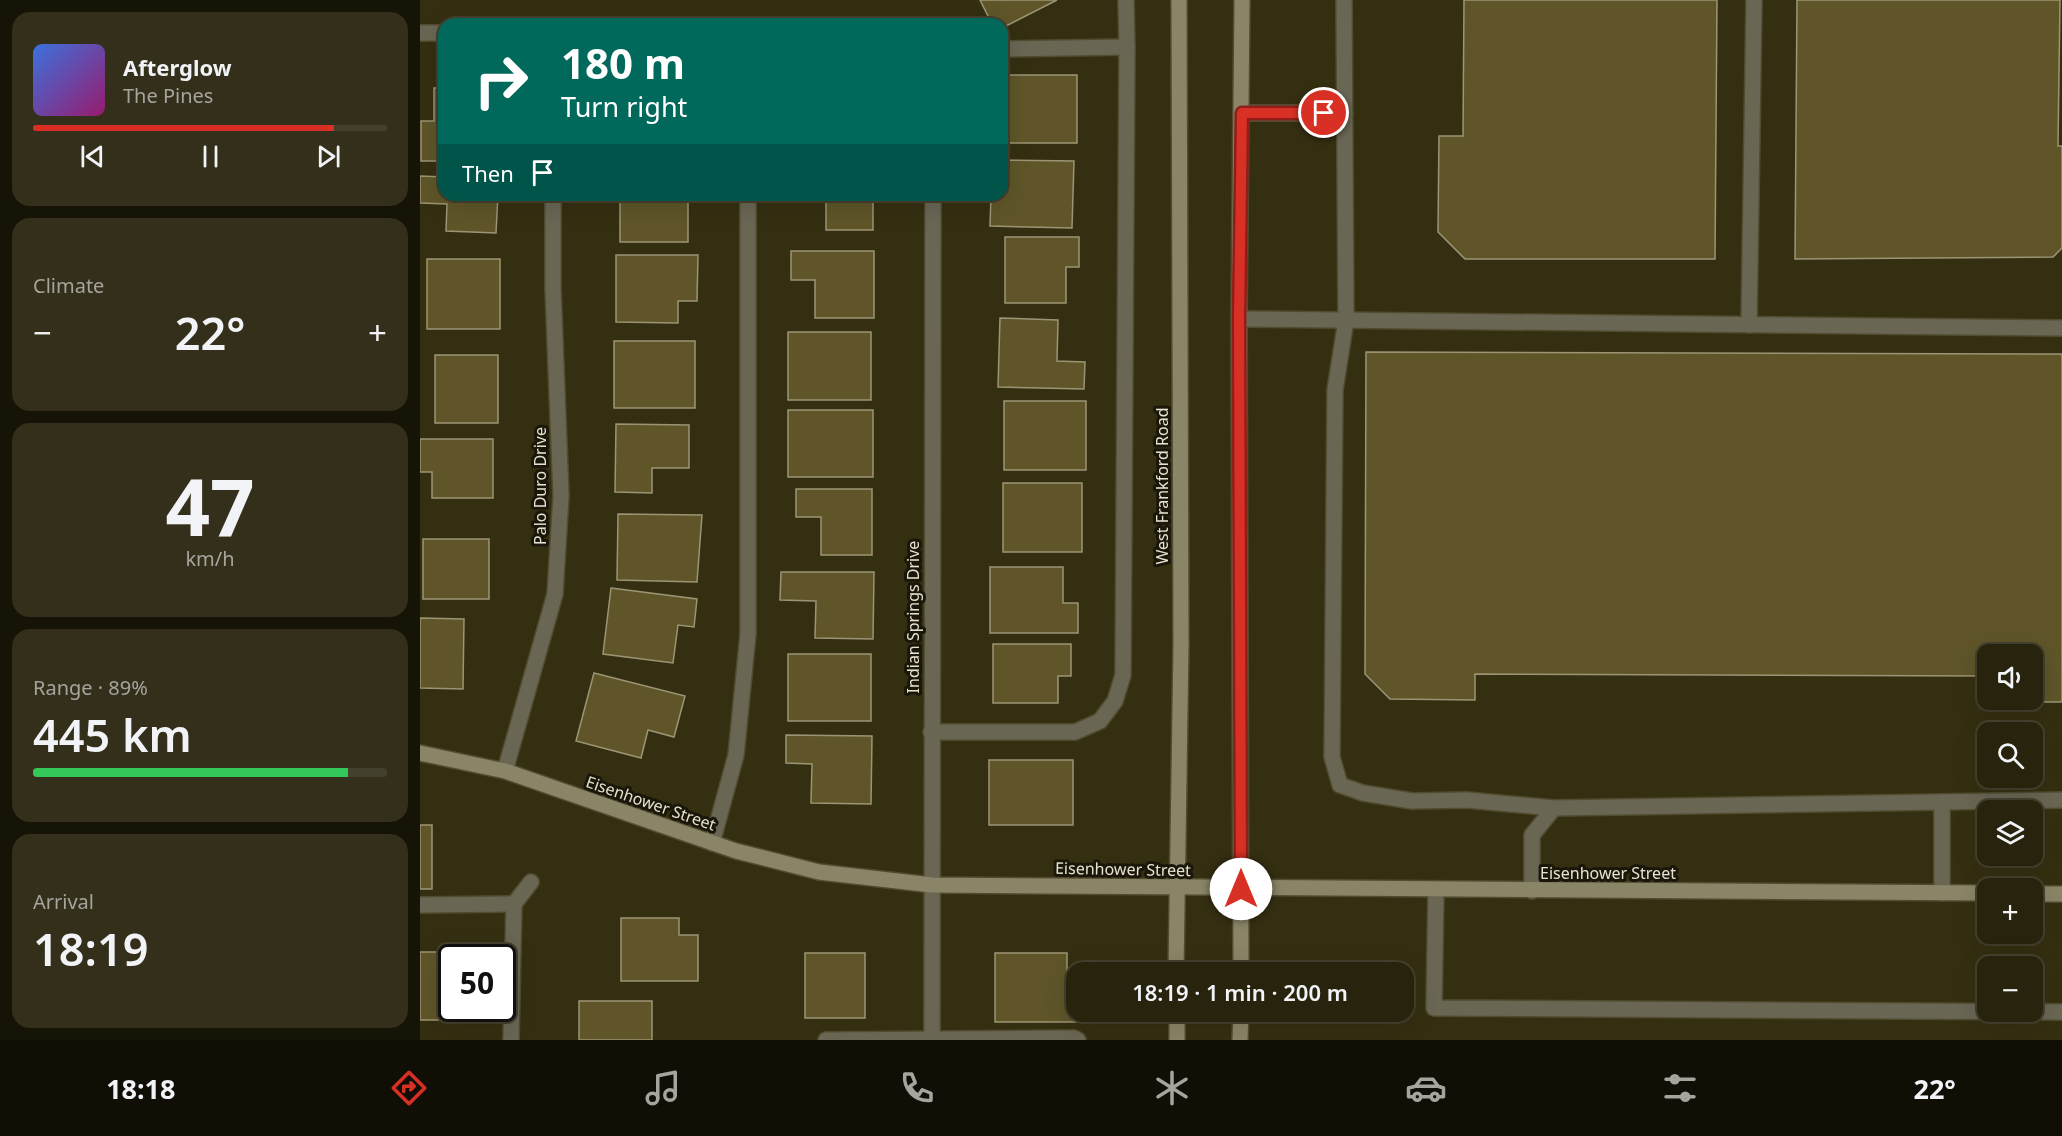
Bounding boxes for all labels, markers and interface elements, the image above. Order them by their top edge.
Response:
text: 180 m [561,34,685,91]
icon: right [462,42,540,120]
text: Afterglow [123,52,232,82]
text: The Pines [123,82,213,109]
pin [1298,87,1349,138]
text: Turn right [561,88,687,125]
icon: arrive [1307,96,1340,129]
icon: previous [76,140,109,173]
icon: pause [194,140,227,173]
icon: next [312,140,345,173]
icon: arrive [526,156,559,189]
text: Then [462,158,514,188]
text: Climate [33,272,104,299]
text: 22° [175,302,245,363]
text: − [33,310,52,355]
text: + [368,310,387,355]
street label: West Frankford Road [1151,407,1173,565]
street label: Palo Duro Drive [529,427,551,545]
text: 47 [165,453,255,559]
street label: Indian Springs Drive [902,541,924,693]
text: km/h [185,545,235,572]
map controls [1977,644,2043,1022]
button: sound [1977,644,2043,710]
text: Range · 89% [33,674,148,701]
text: 445 km [33,704,192,765]
button: search [1977,722,2043,788]
street label: Eisenhower Street [583,770,719,836]
button: layers [1977,800,2043,866]
street label: Eisenhower Street [1055,857,1191,881]
position arrow [1209,857,1273,921]
street label: Eisenhower Street [1540,862,1676,884]
button: + [1977,878,2043,944]
text: Arrival [33,888,94,915]
text: 18:19 [33,918,148,979]
speed limit sign: 50 [438,944,516,1022]
button: − [1977,956,2043,1022]
text: 18:19 · 1 min · 200 m [1132,977,1348,1007]
icon: directions [388,1067,430,1109]
icon: music [642,1067,684,1109]
icon: phone [896,1067,938,1109]
icon: climate [1151,1067,1193,1109]
icon: car [1405,1067,1447,1109]
icon: filters [1659,1067,1701,1109]
text: 18:18 [106,1070,176,1107]
text: 22° [1913,1070,1956,1107]

